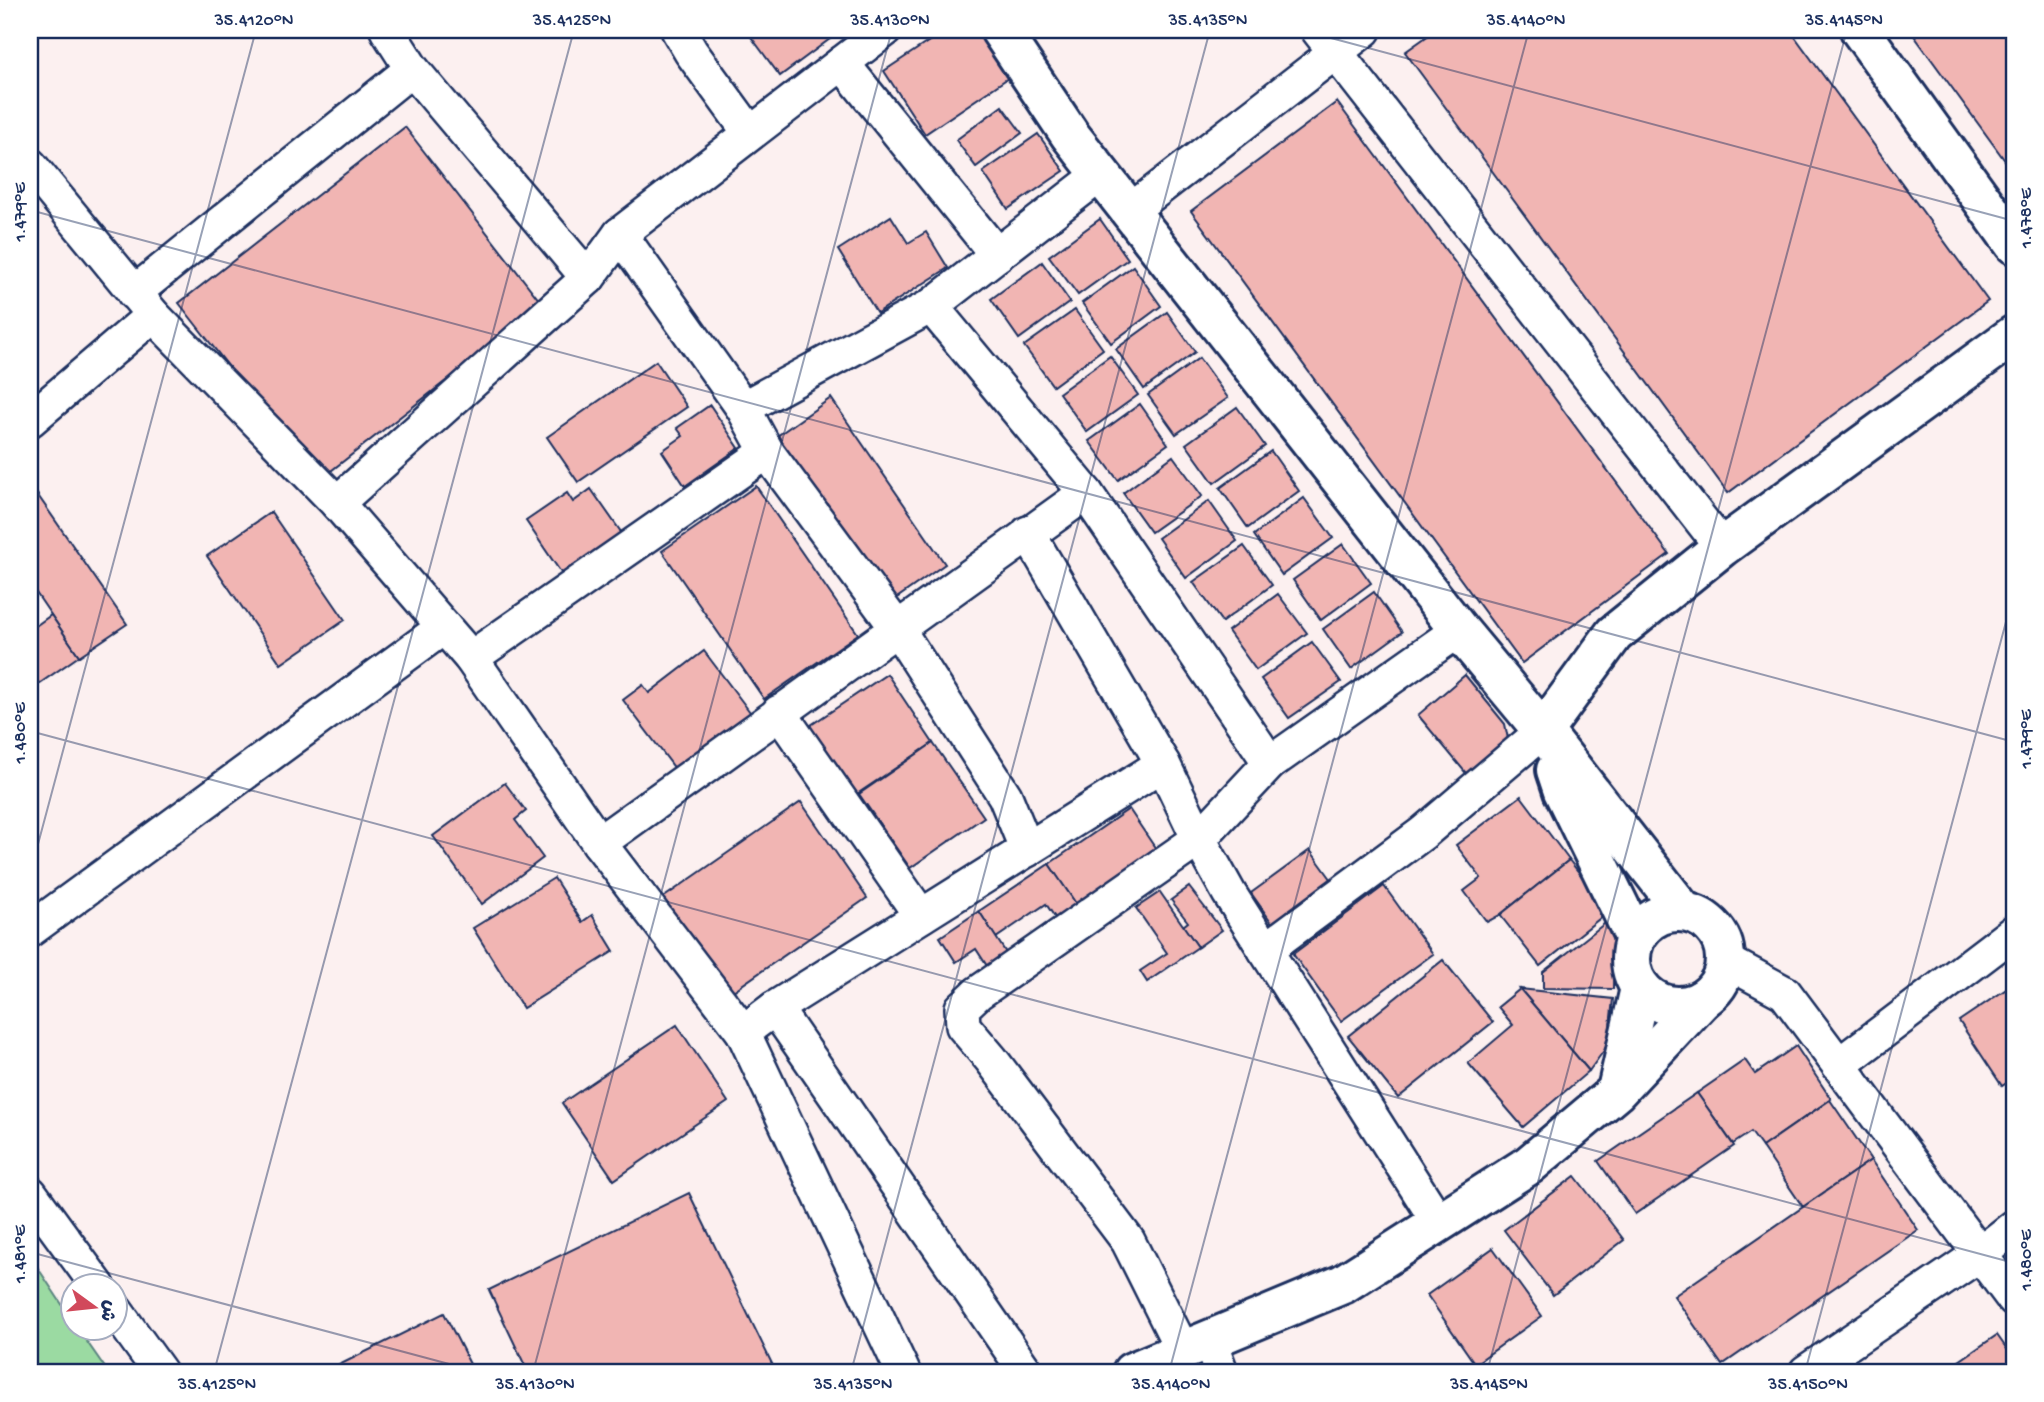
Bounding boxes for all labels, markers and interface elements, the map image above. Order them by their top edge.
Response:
text: 35.4120°N [213,11,294,32]
text: 35.4125°N [532,11,611,32]
text: 35.4130°N [849,11,930,32]
text: 35.4135°N [1168,11,1247,32]
text: 35.4140°N [1486,11,1565,32]
text: 35.4145°N [1804,11,1883,32]
text: 1.479°E [11,182,32,243]
text: 1.478°E [2017,187,2038,249]
text: 1.480°E [11,702,32,764]
text: 1.479°E [2017,709,2038,770]
text: 1.481°E [11,1224,32,1284]
text: 1.480°E [2017,1229,2038,1291]
north arrow [60,1272,130,1342]
text: ش [93,1297,121,1324]
text: 35.4125°N [177,1375,256,1396]
text: 35.4130°N [494,1375,575,1396]
text: 35.4135°N [813,1375,892,1396]
text: 35.4140°N [1131,1375,1210,1396]
text: 35.4145°N [1449,1375,1528,1396]
text: 35.4150°N [1767,1375,1848,1396]

